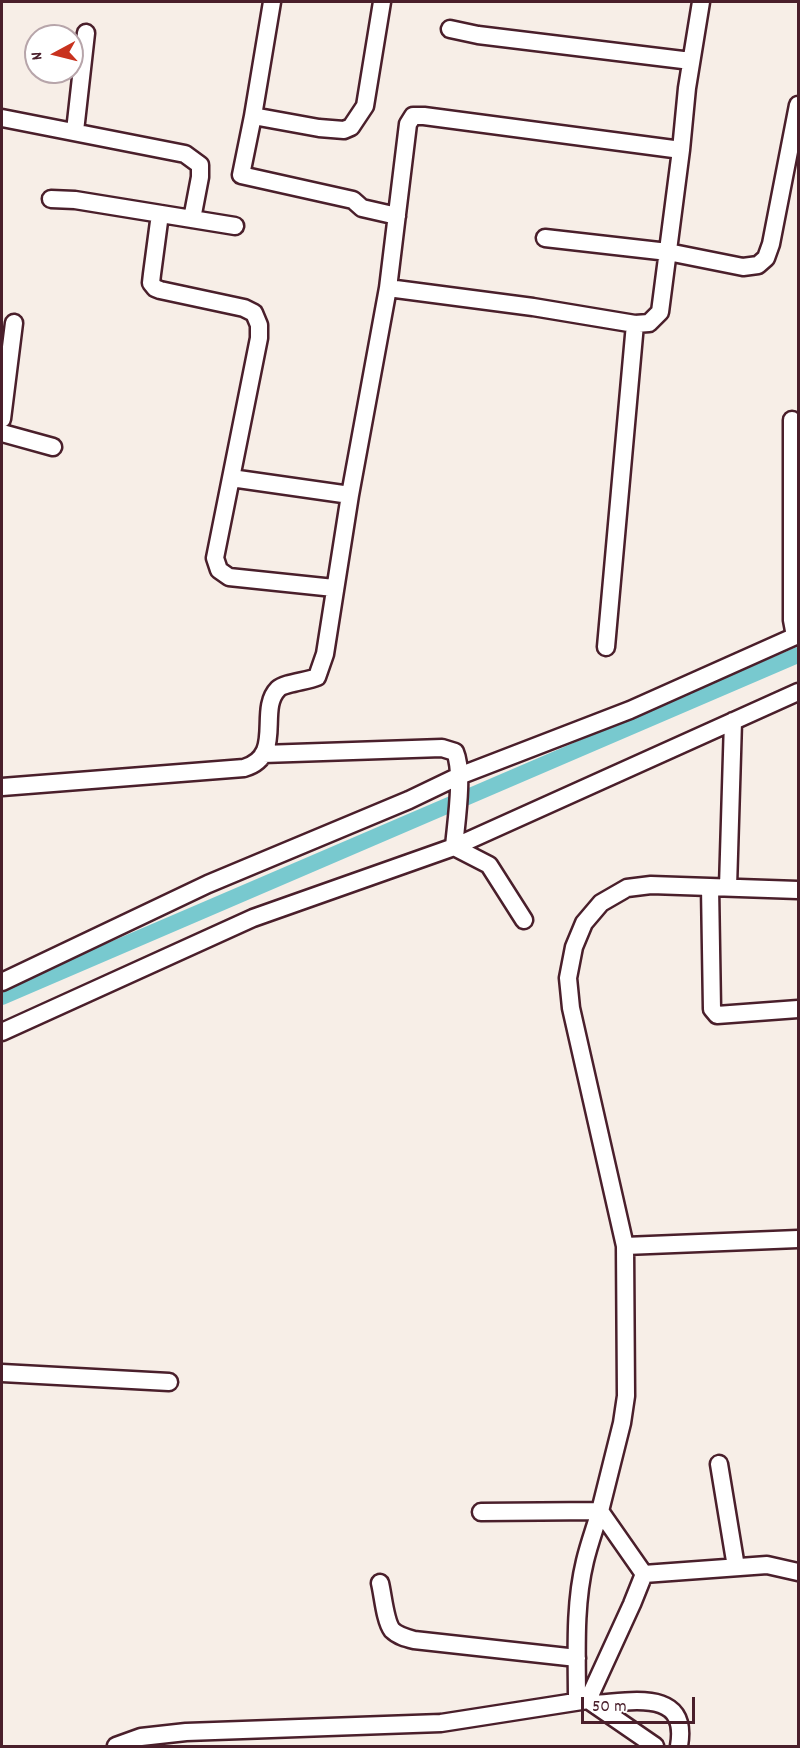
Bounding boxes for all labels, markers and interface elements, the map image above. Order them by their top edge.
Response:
north arrow [24,24,84,84]
text: N [26,51,50,61]
scale bar [584,1685,698,1723]
text: 50 m [592,1695,627,1720]

